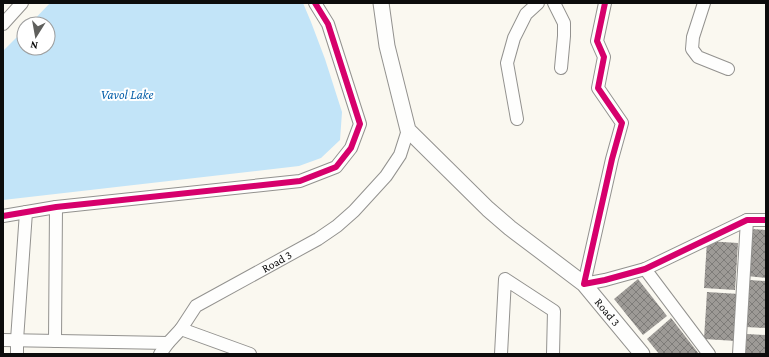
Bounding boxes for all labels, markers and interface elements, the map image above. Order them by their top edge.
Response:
north arrow [16,16,56,56]
text: N [29,39,39,52]
water label: Vavol Lake [101,87,153,102]
street label: Road 3 [259,248,295,276]
street label: Road 3 [592,295,623,329]

